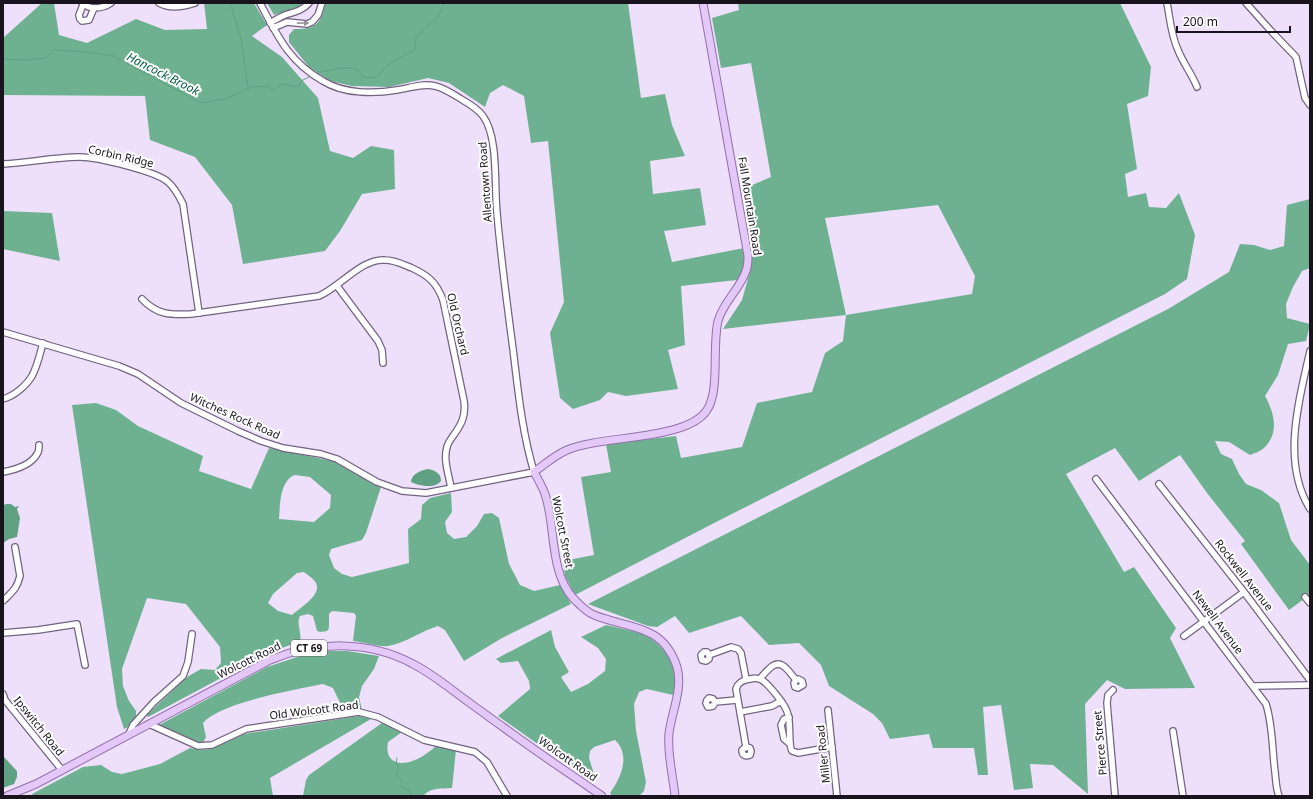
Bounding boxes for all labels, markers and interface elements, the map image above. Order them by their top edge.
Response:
scale bar [1177,8,1290,34]
text: 200 m [1183,13,1218,30]
one-way arrow [297,20,310,26]
water label: Hancock Brook [124,48,204,100]
street label: Corbin Ridge [87,141,155,170]
street label: Allentown Road [474,141,495,223]
street label: Fall Mountain Road [735,156,766,256]
street label: Old Orchard [444,291,473,356]
street label: Witches Rock Road [188,389,283,442]
street label: Wolcott Street [549,495,578,569]
street label: Rockwell Avenue [1212,536,1277,613]
street label: Newell Avenue [1189,587,1247,657]
street label: Wolcott Road [215,638,283,681]
road number: CT 69 [291,640,327,656]
street label: Ipswitch Road [11,693,68,759]
street label: Old Wolcott Road [268,697,359,722]
street label: Pierce Street [1089,710,1110,776]
street label: Miller Road [812,724,833,784]
street label: Wolcott Road [536,733,601,784]

